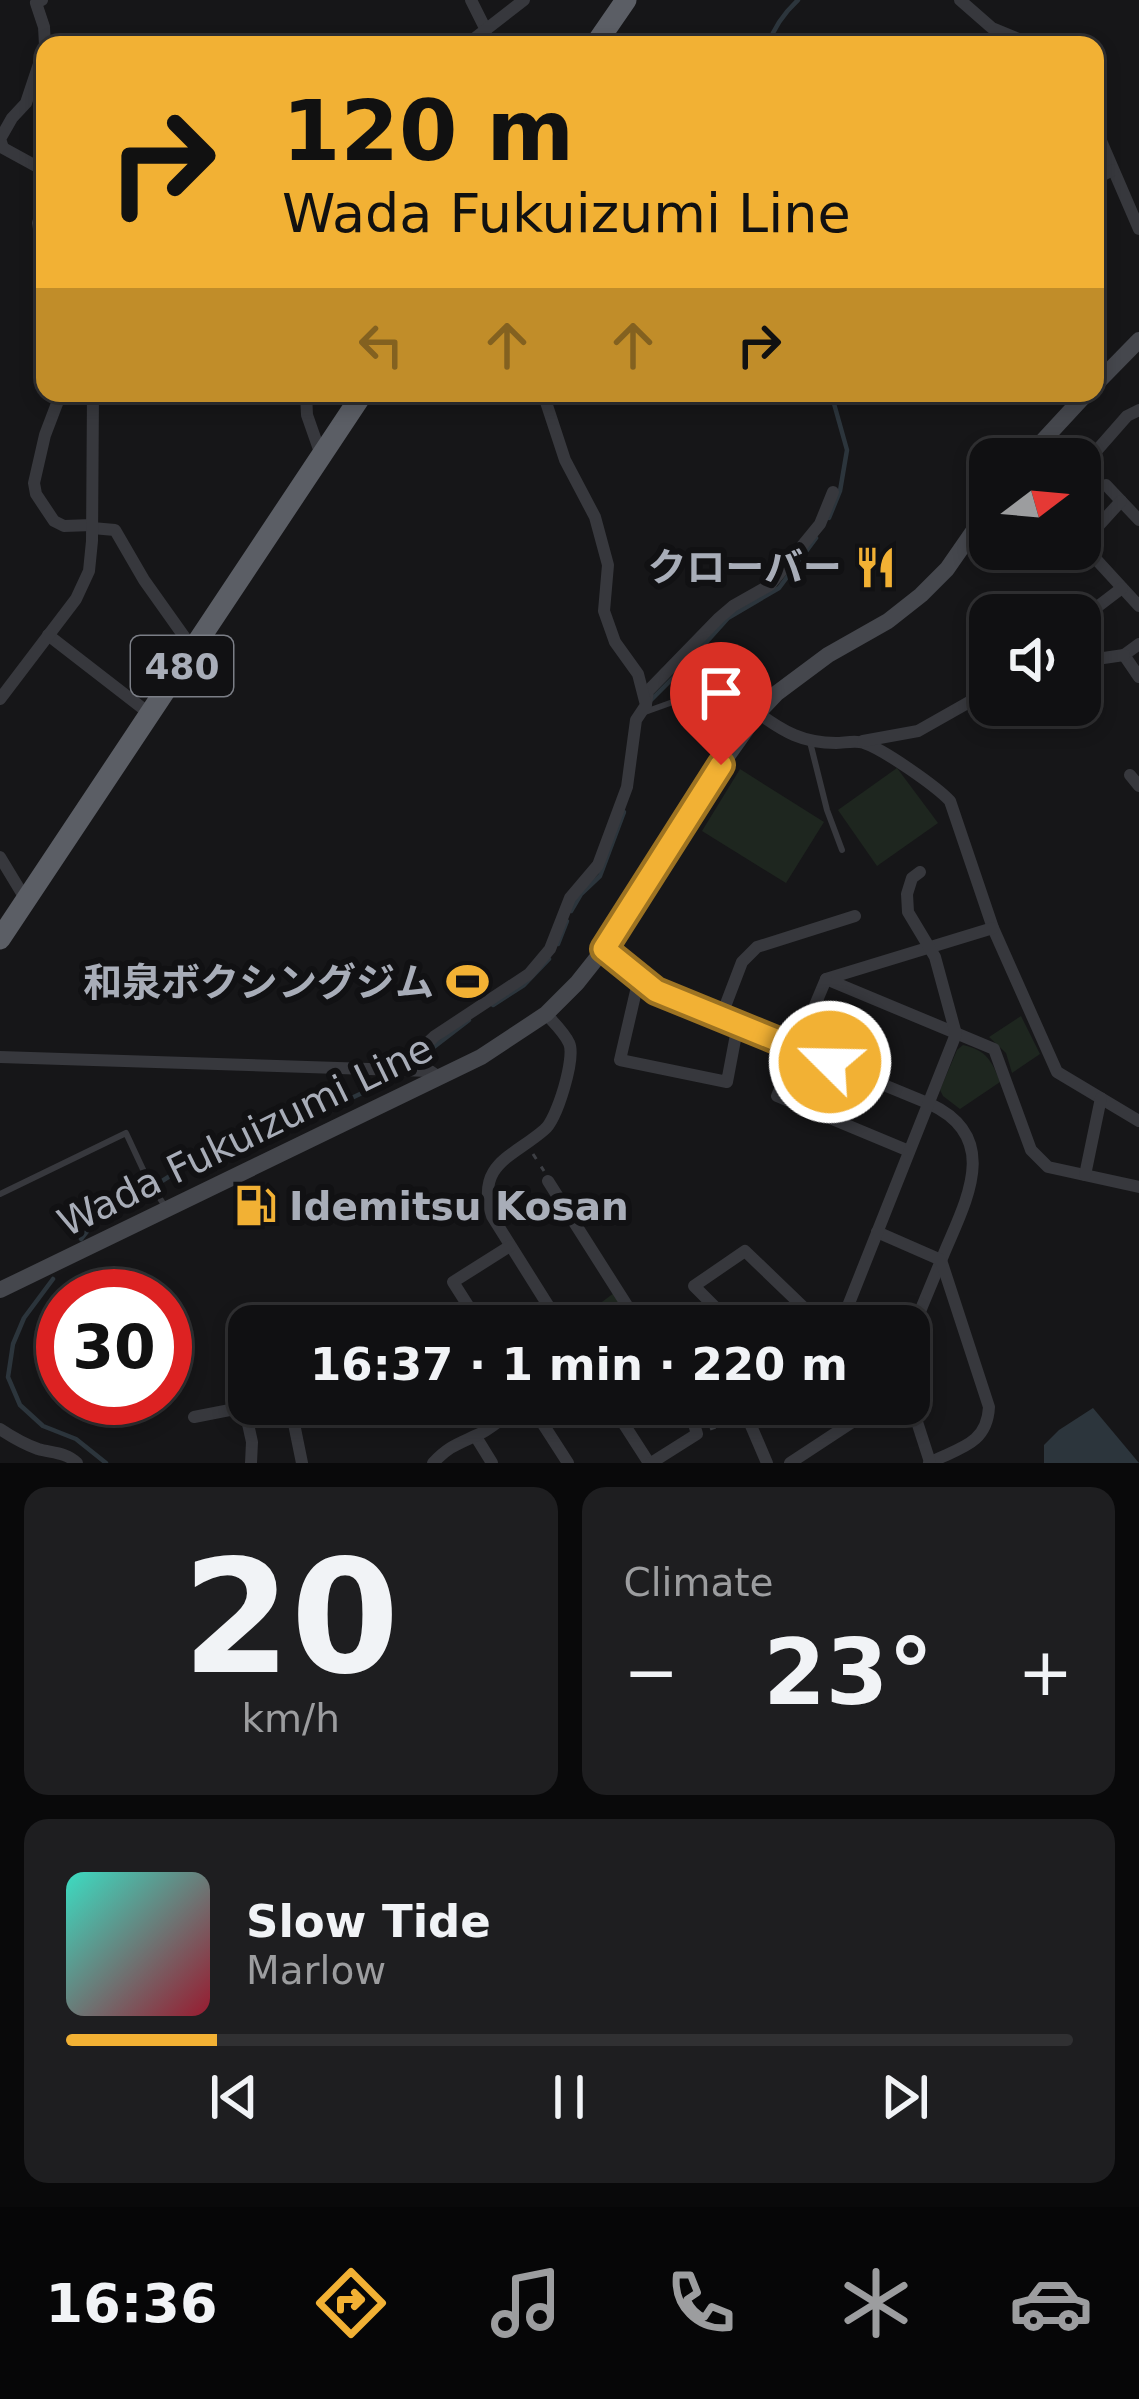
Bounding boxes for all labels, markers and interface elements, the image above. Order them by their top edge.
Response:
text: 120 m [282,82,574,180]
icon: right [84,84,240,240]
text: Wada Fukuizumi Line [282,182,851,245]
icon: left [348,312,414,378]
icon: ahead [474,312,540,378]
icon: ahead [600,312,666,378]
icon: right [726,312,792,378]
north arrow [969,438,1101,570]
map controls [969,438,1101,726]
restaurant icon: クローバー [853,544,899,590]
place label: クローバー [647,545,842,590]
button: sound [969,594,1101,726]
road number: 480 [131,636,233,696]
pin [670,642,772,765]
icon: arrive [688,660,754,726]
sports icon: 和泉ボクシングジム [445,959,491,1005]
place label: 和泉ボクシングジム [83,960,434,1005]
position arrow [767,999,893,1125]
street label: Wada Fukuizumi Line [51,1025,440,1246]
fuel station icon: Idemitsu Kosan [232,1183,278,1229]
place label: Idemitsu Kosan [289,1184,629,1229]
speed limit sign: 30 [36,1269,192,1425]
text: 16:37 · 1 min · 220 m [310,1338,848,1391]
text: 20 [182,1527,399,1709]
text: Climate [624,1560,774,1605]
text: 23° [763,1620,933,1725]
text: − [624,1634,679,1711]
text: + [1018,1634,1073,1711]
text: km/h [242,1696,340,1741]
text: Slow Tide [246,1895,491,1948]
text: Marlow [246,1948,386,1993]
icon: previous [201,2064,267,2130]
icon: pause [536,2064,602,2130]
icon: next [872,2064,938,2130]
icon: directions [309,2261,393,2345]
icon: music [484,2261,568,2345]
icon: phone [659,2261,743,2345]
icon: climate [834,2261,918,2345]
icon: car [1009,2261,1093,2345]
text: 16:36 [46,2272,217,2335]

